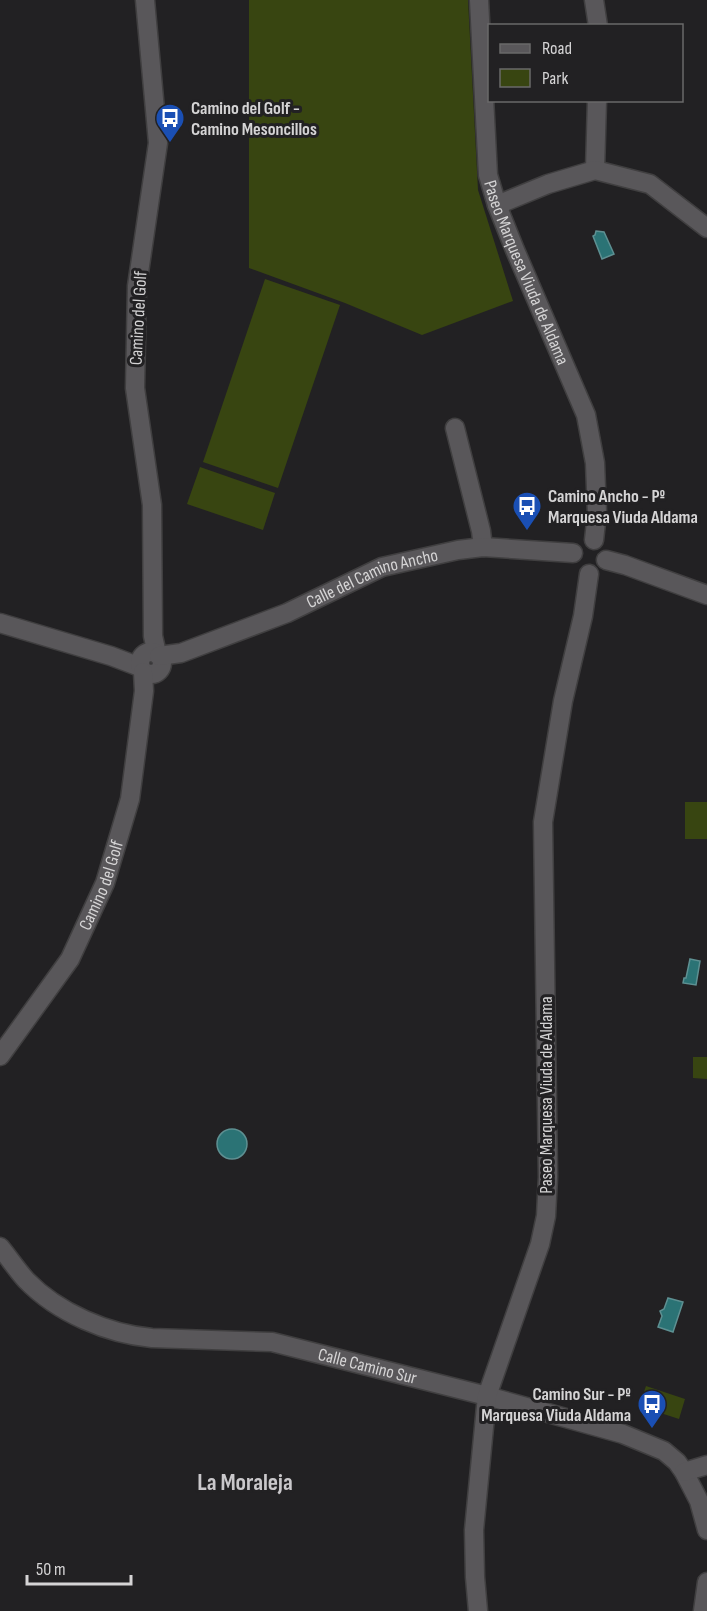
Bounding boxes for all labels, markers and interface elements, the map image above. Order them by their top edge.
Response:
legend [488,24,683,102]
text: Road [542,38,572,59]
text: Park [542,68,568,89]
place label: Camino del Golf - Camino Mesoncillos [191,98,317,140]
bus stop icon: Camino del Golf - Camino Mesoncillos [154,102,186,144]
street label: Paseo Marquesa Viuda de Aldama [479,178,573,368]
street label: Camino del Golf [126,270,151,366]
place label: Camino Ancho - Pº Marquesa Viuda Aldama [548,486,698,528]
bus stop icon: Camino Ancho - Pº Marquesa Viuda Aldama [511,490,543,532]
street label: Calle del Camino Ancho [303,545,440,613]
street label: Camino del Golf [75,837,128,933]
street label: Paseo Marquesa Viuda de Aldama [536,996,557,1194]
street label: Calle Camino Sur [316,1344,419,1389]
place label: Camino Sur - Pº Marquesa Viuda Aldama [481,1384,631,1426]
bus stop icon: Camino Sur - Pº Marquesa Viuda Aldama [636,1388,668,1430]
district label: La Moraleja [197,1468,293,1497]
scale bar [27,1548,130,1586]
text: 50 m [36,1559,66,1580]

